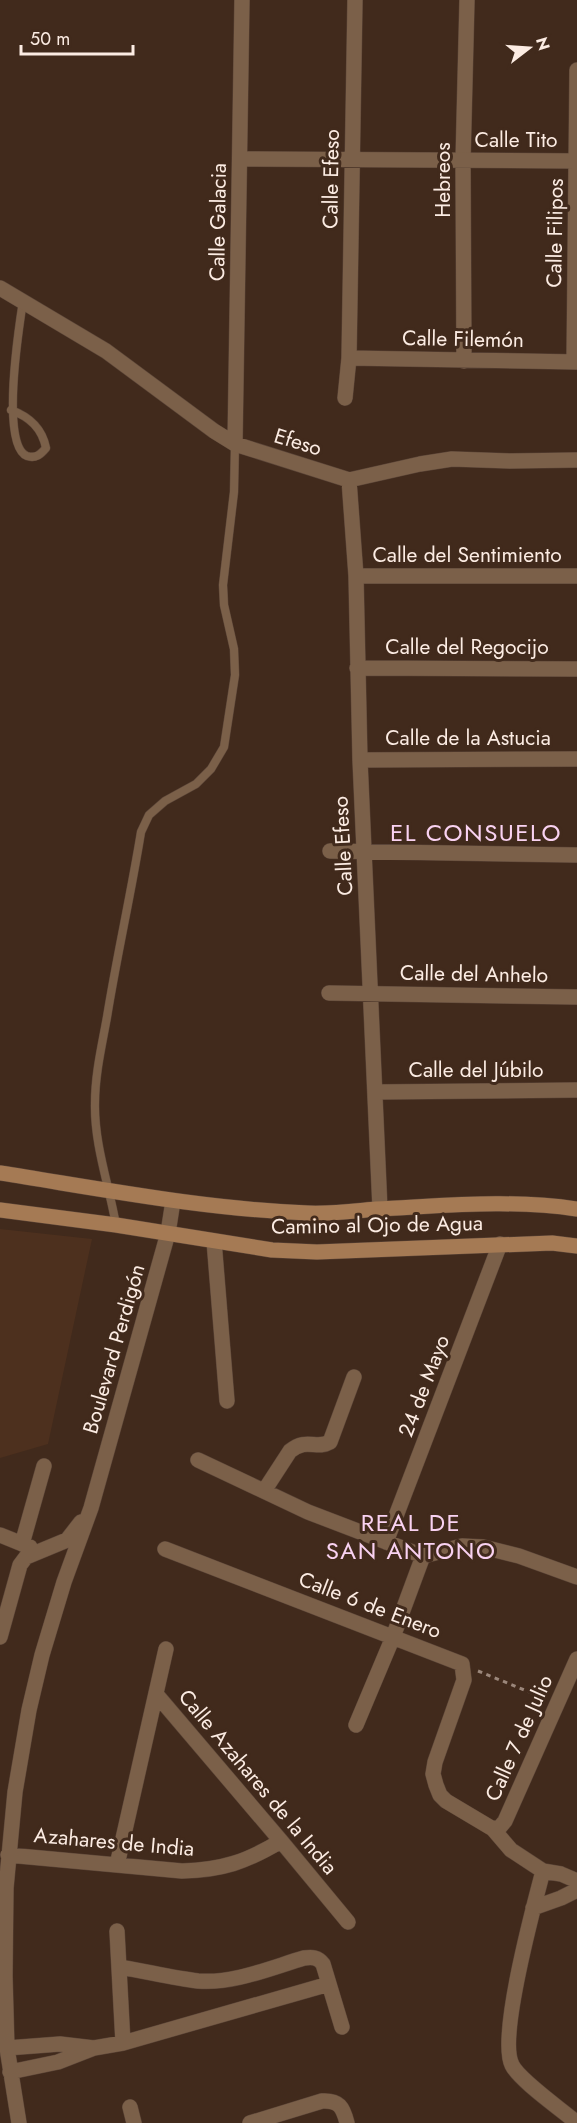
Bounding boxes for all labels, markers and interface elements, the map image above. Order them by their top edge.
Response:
scale bar [21,18,134,56]
north arrow [499,18,559,78]
text: 50 m [30,26,70,52]
text: N [530,34,556,53]
street label: Calle Tito [475,125,558,155]
street label: Calle Efeso [315,129,347,229]
street label: Hebreos [428,142,458,218]
street label: Calle Galacia [202,163,234,281]
street label: Calle Filipos [539,178,571,288]
street label: Calle Filemón [402,323,524,355]
street label: Efeso [271,421,325,463]
street label: Calle del Sentimiento [372,540,562,570]
street label: Calle del Regocijo [385,632,549,662]
street label: Calle de la Astucia [385,723,551,753]
street label: Calle Efeso [325,796,361,896]
district label: EL CONSUELO [390,815,562,850]
street label: Calle del Anhelo [400,958,548,990]
street label: Calle del Júbilo [409,1055,543,1085]
street label: Camino al Ojo de Agua [271,1208,483,1242]
street label: Boulevard Perdigón [75,1261,153,1437]
street label: 24 de Mayo [391,1331,457,1441]
district label: REAL DE SAN ANTONO [326,1505,496,1568]
street label: Calle 6 de Enero [294,1564,446,1646]
street label: Calle 7 de Julio [478,1670,560,1806]
street label: Calle Azahares de la India [171,1683,345,1881]
street label: Azahares de India [32,1820,196,1864]

